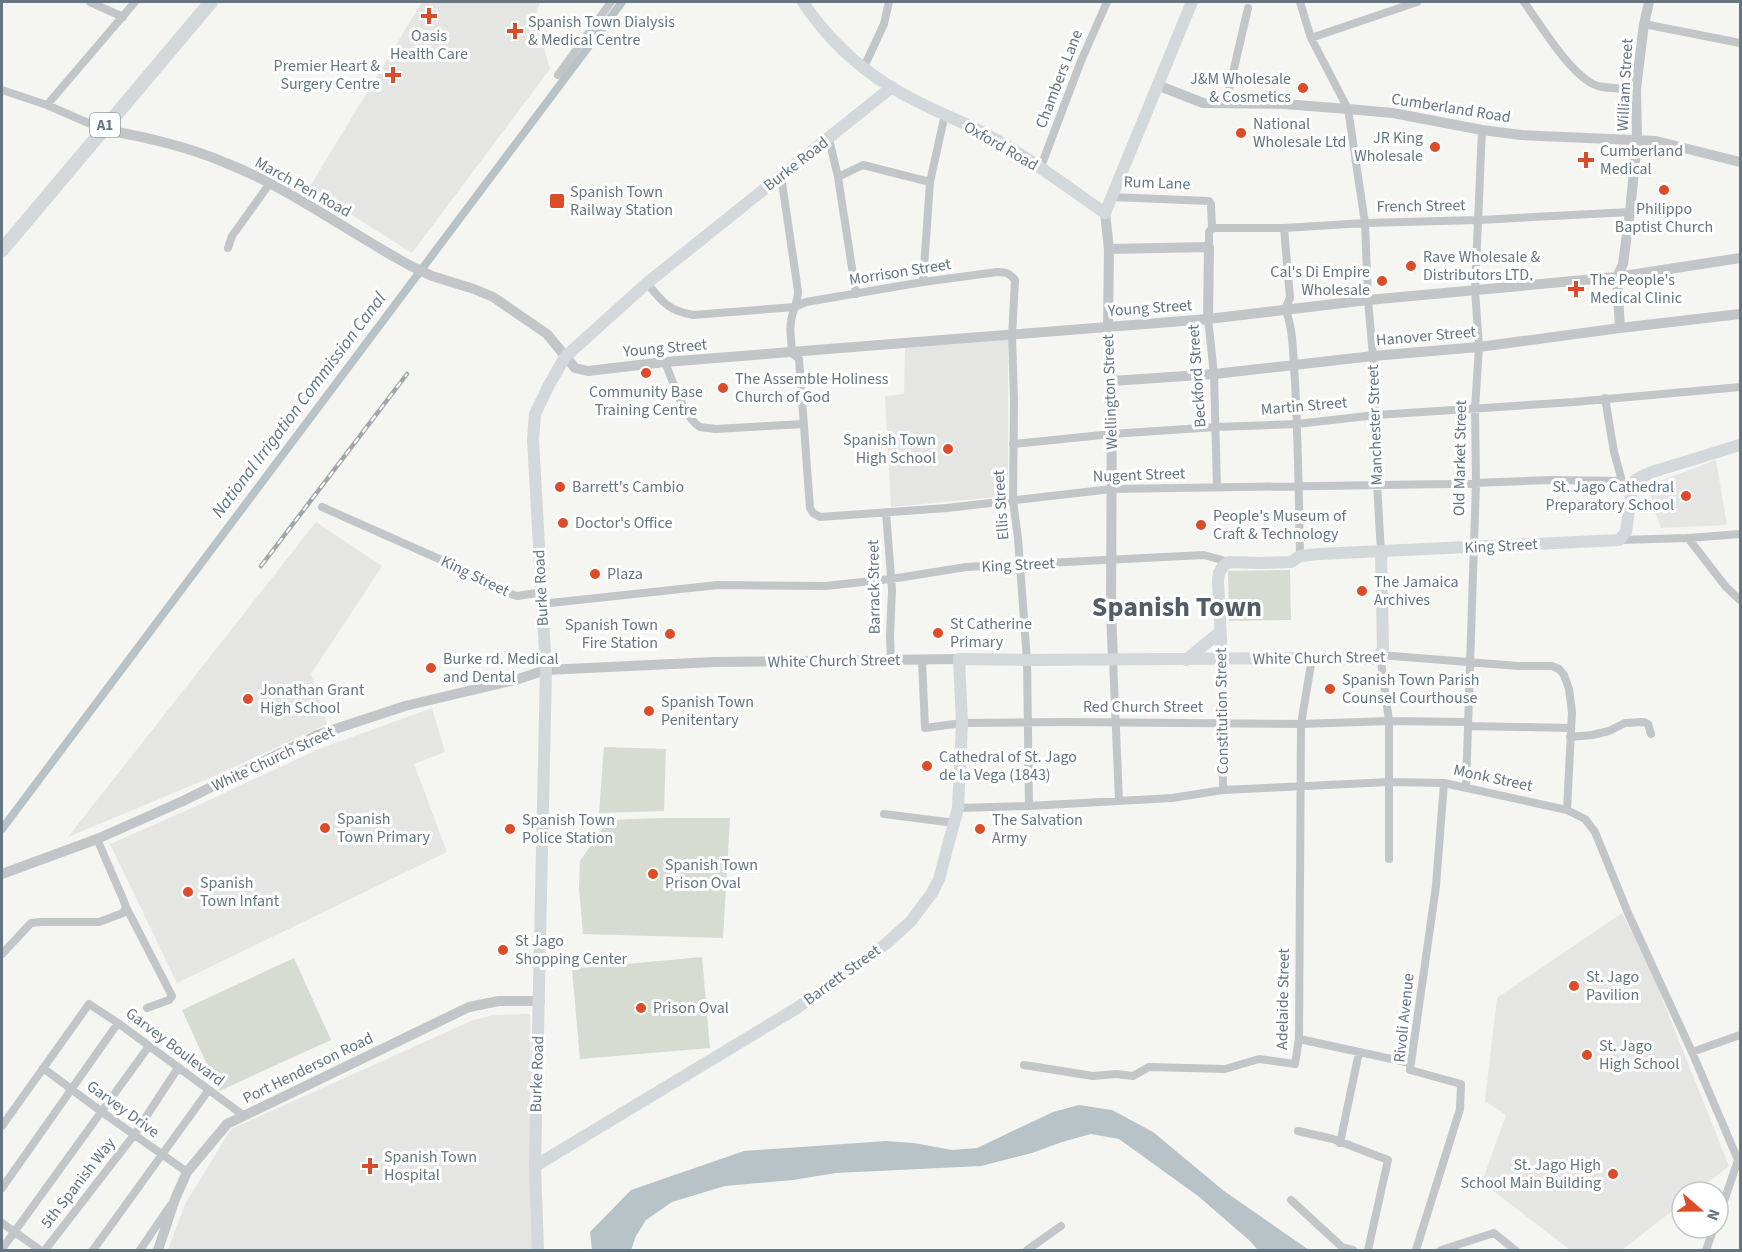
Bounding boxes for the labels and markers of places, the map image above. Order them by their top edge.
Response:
marker: Oasis Health Care [420,7,438,25]
place label: Spanish Town Dialysis & Medical Centre [528,11,675,51]
marker: Spanish Town Dialysis & Medical Centre [506,22,524,40]
place label: Oasis Health Care [390,25,468,65]
place label: Premier Heart & Surgery Centre [274,55,380,95]
marker: Premier Heart & Surgery Centre [384,66,402,84]
place label: J&M Wholesale & Cosmetics [1190,68,1291,108]
marker: J&M Wholesale & Cosmetics [1296,81,1310,95]
place label: National Wholesale Ltd [1253,113,1346,153]
marker: National Wholesale Ltd [1234,126,1248,140]
place label: JR King Wholesale [1354,127,1423,167]
marker: JR King Wholesale [1428,140,1442,154]
place label: Cumberland Medical [1600,140,1683,180]
marker: Cumberland Medical [1577,151,1595,169]
place label: Spanish Town Railway Station [570,181,673,221]
marker: Philippo Baptist Church [1657,183,1671,197]
marker: Spanish Town Railway Station [548,192,566,210]
place label: Philippo Baptist Church [1615,198,1713,238]
place label: Rave Wholesale & Distributors LTD. [1423,246,1541,286]
marker: Rave Wholesale & Distributors LTD. [1404,259,1418,273]
place label: Cal's Di Empire Wholesale [1270,261,1370,301]
place label: The People's Medical Clinic [1590,269,1682,309]
marker: Cal's Di Empire Wholesale [1375,274,1389,288]
marker: The People's Medical Clinic [1567,280,1585,298]
marker: Community Base Training Centre [639,366,653,380]
place label: The Assemble Holiness Church of God [735,368,889,408]
place label: Community Base Training Centre [589,381,703,421]
marker: The Assemble Holiness Church of God [716,381,730,395]
place label: Spanish Town High School [843,429,936,469]
marker: Spanish Town High School [941,442,955,456]
place label: Barrett's Cambio [572,476,684,498]
place label: St. Jago Cathedral Preparatory School [1545,476,1674,516]
marker: Barrett's Cambio [553,480,567,494]
marker: St. Jago Cathedral Preparatory School [1679,489,1693,503]
place label: People's Museum of Craft & Technology [1213,505,1348,545]
place label: Doctor's Office [575,512,672,534]
marker: Doctor's Office [556,516,570,530]
marker: People's Museum of Craft & Technology [1194,518,1208,532]
place label: Plaza [607,563,643,585]
marker: Plaza [588,567,602,581]
place label: The Jamaica Archives [1374,571,1459,611]
marker: The Jamaica Archives [1355,584,1369,598]
place label: St Catherine Primary [950,613,1032,653]
place label: Spanish Town Fire Station [565,614,658,654]
marker: St Catherine Primary [931,626,945,640]
marker: Spanish Town Fire Station [663,627,677,641]
place label: Burke rd. Medical and Dental [443,648,559,688]
marker: Burke rd. Medical and Dental [424,661,438,675]
place label: Spanish Town Parish Counsel Courthouse [1342,669,1480,709]
place label: Jonathan Grant High School [260,679,365,719]
marker: Spanish Town Parish Counsel Courthouse [1323,682,1337,696]
place label: Spanish Town Penitentary [661,691,754,731]
marker: Jonathan Grant High School [241,692,255,706]
marker: Spanish Town Penitentary [642,704,656,718]
place label: Cathedral of St. Jago de la Vega (1843) [939,746,1077,786]
marker: Cathedral of St. Jago de la Vega (1843) [920,759,934,773]
place label: Spanish Town Primary [337,808,430,848]
place label: Spanish Town Police Station [522,809,615,849]
place label: The Salvation Army [992,809,1083,849]
marker: Spanish Town Primary [318,821,332,835]
marker: Spanish Town Police Station [503,822,517,836]
marker: The Salvation Army [973,822,987,836]
place label: Spanish Town Prison Oval [665,854,758,894]
marker: Spanish Town Prison Oval [646,867,660,881]
place label: Spanish Town Infant [200,872,280,912]
marker: Spanish Town Infant [181,885,195,899]
place label: St Jago Shopping Center [515,930,628,970]
marker: St Jago Shopping Center [496,943,510,957]
place label: St. Jago Pavilion [1586,966,1639,1006]
marker: St. Jago Pavilion [1567,979,1581,993]
place label: Prison Oval [653,997,729,1019]
marker: Prison Oval [634,1001,648,1015]
place label: St. Jago High School [1599,1035,1679,1075]
marker: St. Jago High School [1580,1048,1594,1062]
place label: Spanish Town Hospital [384,1146,477,1186]
place label: St. Jago High School Main Building [1460,1154,1601,1194]
marker: Spanish Town Hospital [361,1157,379,1175]
marker: St. Jago High School Main Building [1606,1167,1620,1181]

